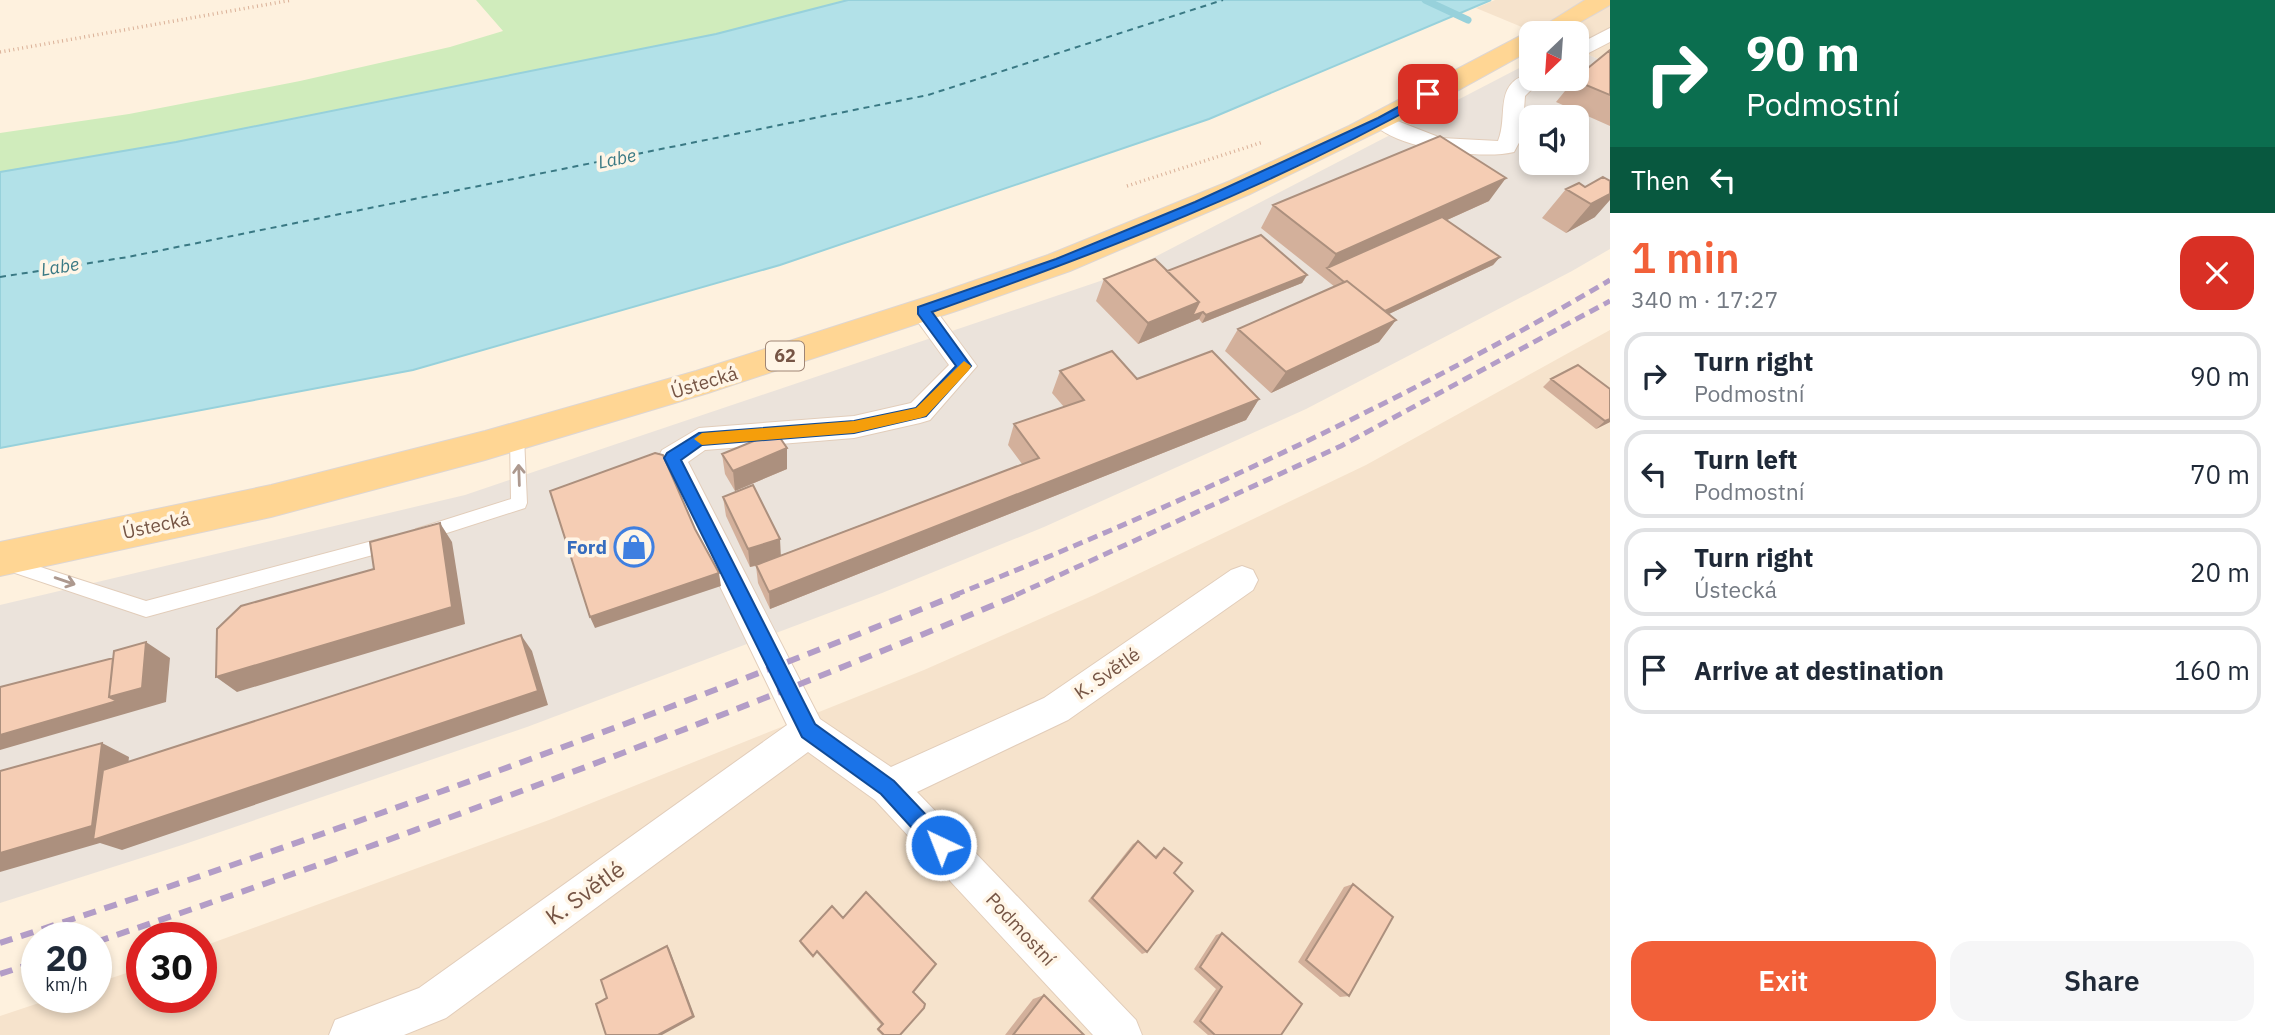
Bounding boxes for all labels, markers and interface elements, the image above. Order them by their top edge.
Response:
north arrow [1519,21,1589,91]
map controls [1519,21,1589,175]
text: 90 m [1746,21,1860,84]
icon: right [1631,28,1722,119]
pin [1398,64,1458,124]
icon: arrive [1409,75,1447,113]
text: Podmostní [1746,83,1900,125]
button: sound [1519,105,1589,175]
water label: Labe [596,143,638,174]
icon: left [1704,161,1742,199]
text: Then [1631,163,1690,197]
text: 1 min [1631,230,1740,285]
button: close [2180,236,2254,310]
water label: Labe [39,252,81,281]
text: 340 m · 17:27 [1631,284,1778,314]
road number: 62 [766,342,804,370]
text: Turn right [1694,344,1813,378]
icon: right [1635,357,1673,395]
text: 90 m [2190,359,2250,393]
street label: Ústecká [668,360,740,404]
text: Podmostní [1694,378,1805,408]
text: Turn left [1694,442,1797,476]
icon: left [1635,455,1673,493]
text: 70 m [2190,457,2250,491]
one-way arrow [512,463,525,486]
text: Podmostní [1694,476,1805,506]
street label: Ústecká [120,506,192,544]
shop icon: Ford [613,526,655,568]
place label: Ford [567,535,607,559]
text: Turn right [1694,540,1813,574]
icon: right [1635,553,1673,591]
text: 20 m [2190,555,2250,589]
text: Ústecká [1694,574,1777,604]
one-way arrow [54,576,76,588]
street label: K. Světlé [1069,642,1145,704]
icon: arrive [1635,651,1673,689]
text: Arrive at destination [1694,653,1944,687]
text: 160 m [2174,653,2250,687]
position arrow [904,808,978,882]
street label: K. Světlé [539,853,630,931]
street label: Podmostní [981,887,1061,971]
speed limit sign: 30 [126,922,217,1013]
text: 20 [45,935,88,981]
button: Exit [1631,941,1936,1021]
button: Share [1950,941,2254,1021]
text: km/h [45,973,88,996]

